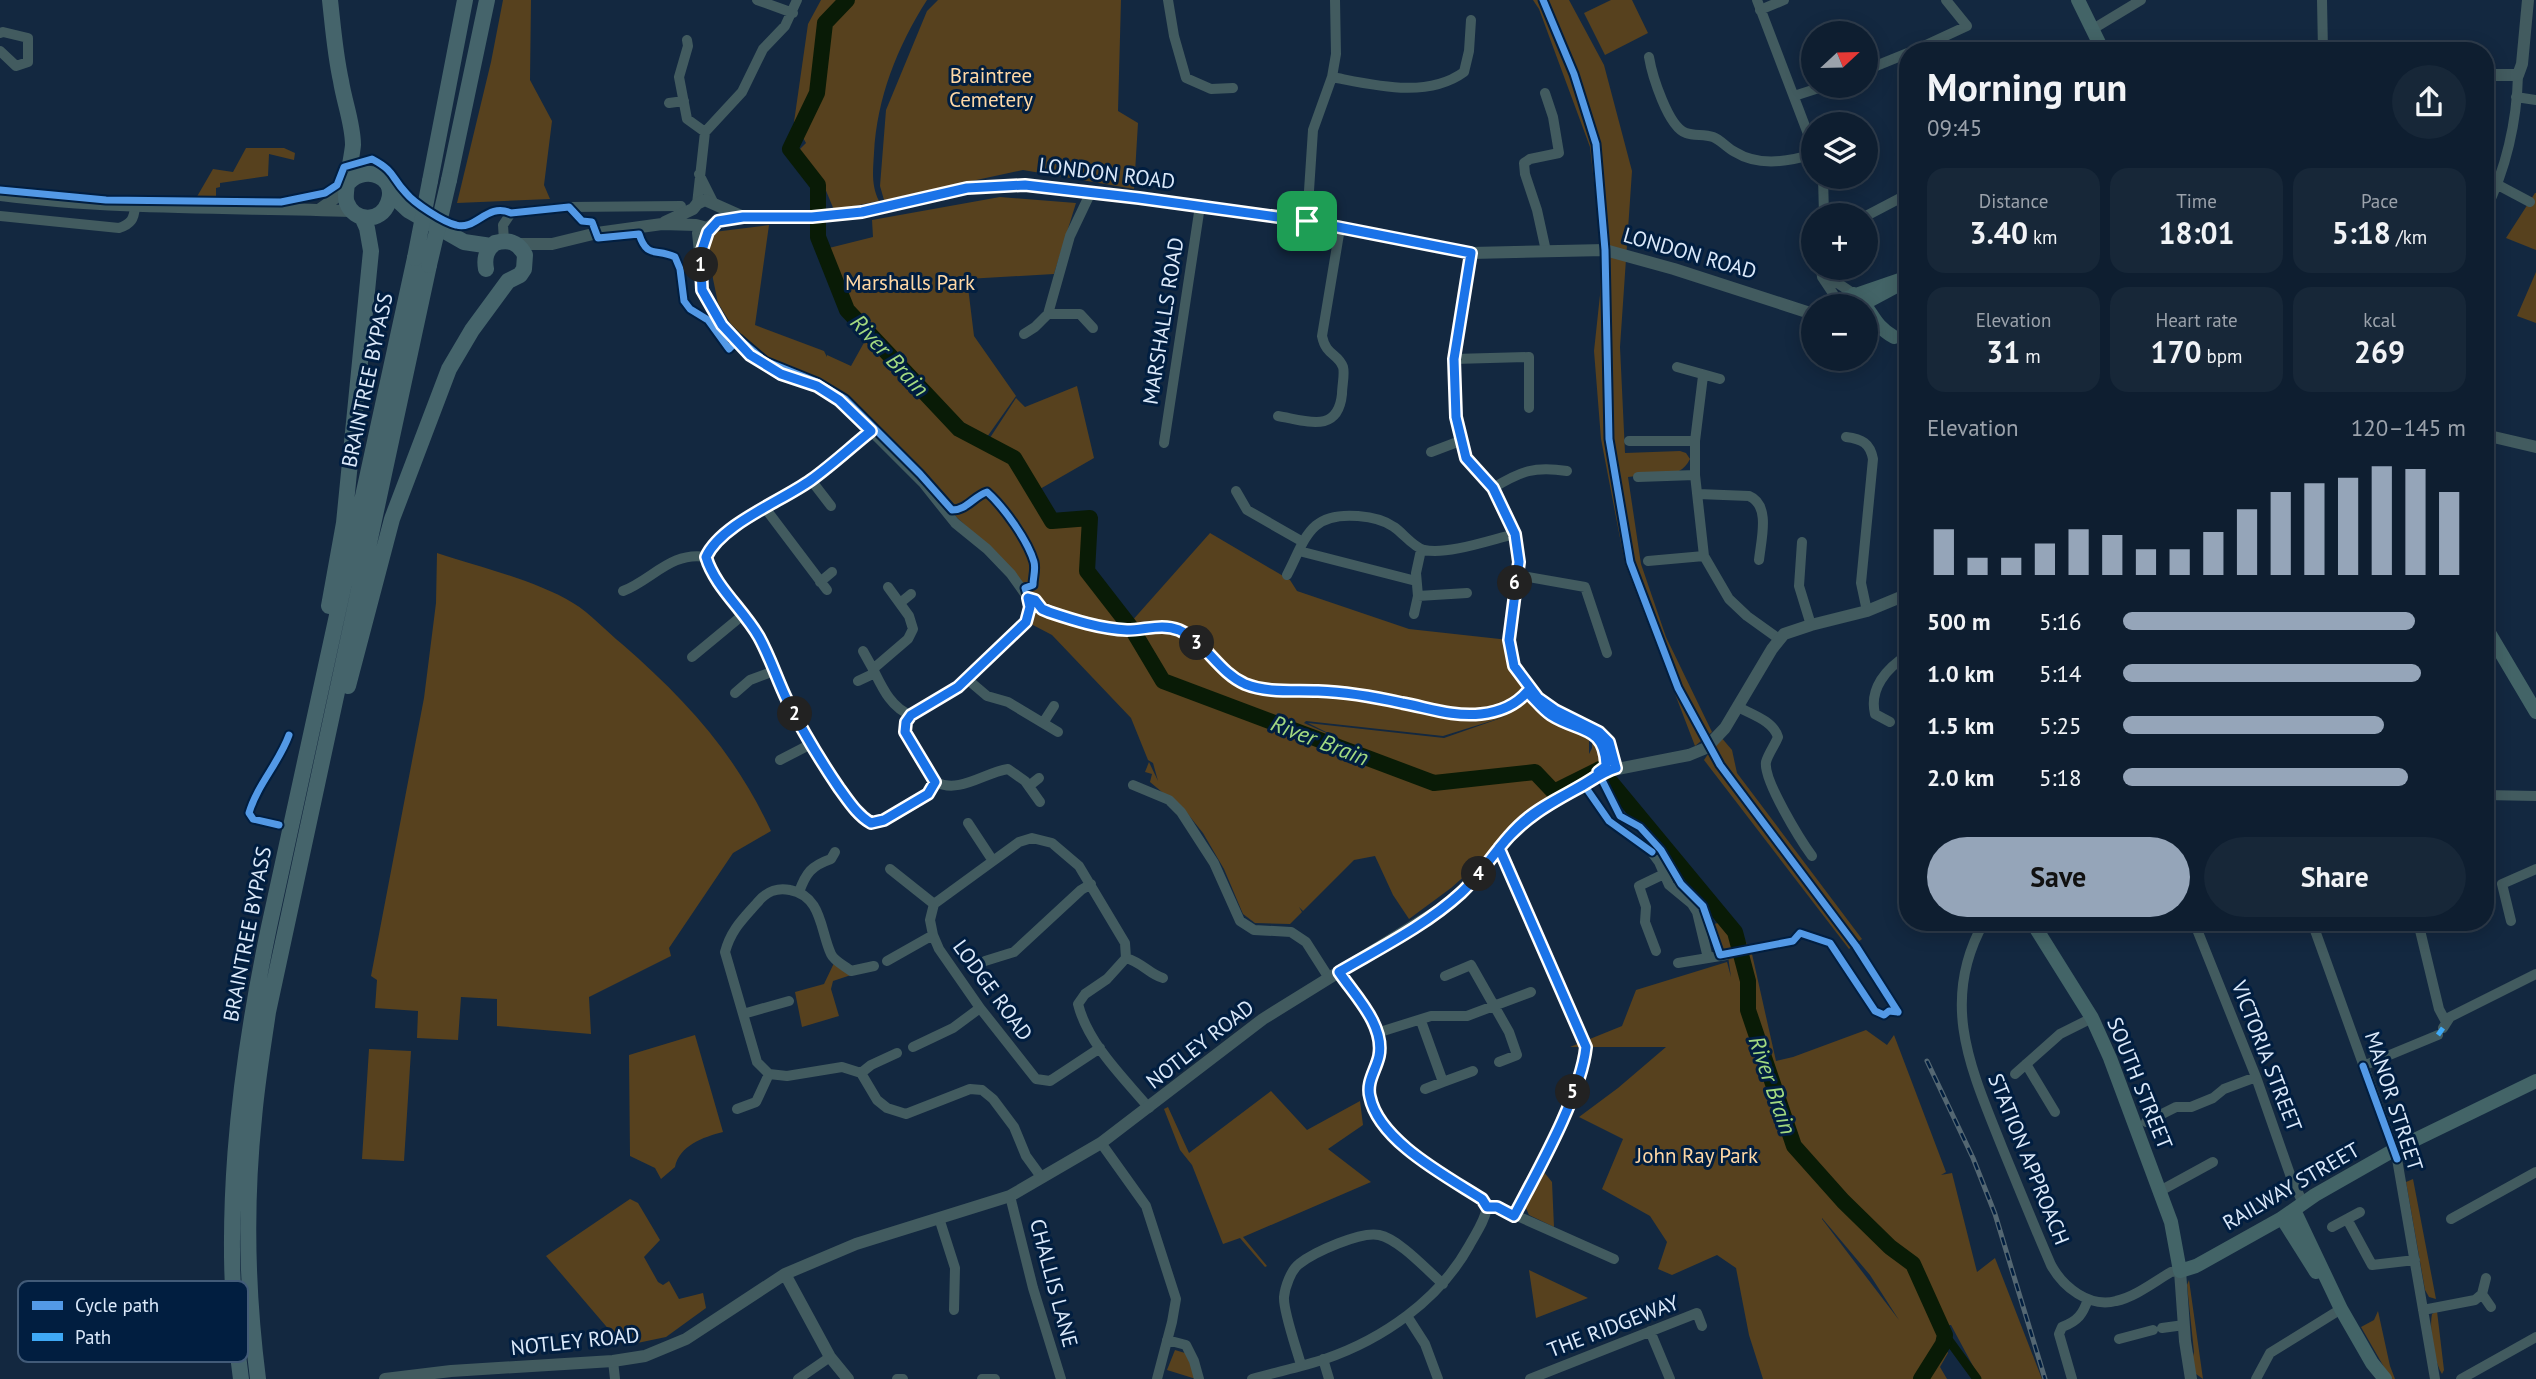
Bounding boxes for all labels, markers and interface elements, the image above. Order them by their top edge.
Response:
north arrow [1801,21,1878,98]
map controls [1801,21,1878,371]
park label: Braintree Cemetery [949,62,1033,113]
text: Morning run [1927,62,2127,111]
button: share [2392,65,2466,139]
button: layers [1801,112,1878,189]
text: 09:45 [1927,113,1982,142]
street label: LONDON ROAD [1037,151,1177,195]
text: Distance [1979,189,2048,213]
text: Time [2176,189,2217,213]
text: Pace [2361,189,2398,213]
pin [1277,191,1337,251]
icon: arrive [1288,202,1326,240]
button: + [1801,203,1878,280]
text: 3.40 [1969,213,2028,252]
text: 18:01 [2158,213,2235,252]
text: 5:18 [2332,213,2391,252]
street label: LONDON ROAD [1620,221,1760,285]
text: km [2028,225,2058,249]
text: /km [2391,225,2427,249]
street label: MARSHALLS ROAD [1136,236,1190,406]
pin: 1 [684,247,718,282]
text: 1 [695,252,706,276]
park label: Marshalls Park [845,269,975,296]
street label: BRAINTREE BYPASS [335,290,399,470]
button: − [1801,294,1878,371]
water label: River Brain [845,308,935,402]
text: Elevation [1976,308,2051,332]
text: Heart rate [2155,308,2238,332]
text: kcal [2363,308,2396,332]
text: 31 [1986,332,2020,371]
text: 170 [2150,332,2201,371]
text: 269 [2354,332,2405,371]
text: m [2020,344,2041,368]
text: bpm [2201,344,2243,368]
text: Elevation [1927,413,2019,442]
text: 120–145 m [2351,413,2466,442]
pin: 6 [1498,566,1532,600]
text: 6 [1509,570,1520,594]
text: 500 m [1927,607,1990,636]
text: 5:16 [2039,607,2082,636]
pin: 3 [1180,626,1214,660]
text: 3 [1191,630,1202,654]
text: 1.0 km [1927,659,1994,688]
text: 5:14 [2039,659,2082,688]
pin: 2 [778,696,812,732]
text: 2 [789,701,800,725]
water label: River Brain [1267,708,1373,772]
text: 1.5 km [1927,711,1994,740]
text: 5:25 [2039,711,2082,740]
text: 2.0 km [1927,763,1994,792]
text: 5:18 [2039,763,2082,792]
button: Save [1927,837,2190,917]
button: Share [2204,837,2466,917]
street label: BRAINTREE BYPASS [217,844,277,1024]
pin: 4 [1462,856,1496,892]
text: 4 [1473,861,1484,885]
street label: LODGE ROAD [947,934,1039,1046]
street label: VICTORIA STREET [2225,976,2308,1136]
street label: NOTLEY ROAD [1141,993,1259,1095]
street label: SOUTH STREET [2101,1013,2179,1153]
street label: MANOR STREET [2359,1028,2429,1174]
water label: River Brain [1743,1032,1803,1138]
street label: STATION APPROACH [1982,1069,2076,1249]
pin: 5 [1556,1074,1590,1110]
text: 5 [1567,1079,1578,1103]
street label: RAILWAY STREET [2218,1136,2365,1236]
park label: John Ray Park [1635,1142,1758,1169]
street label: CHALLIS LANE [1024,1216,1084,1350]
legend [18,1281,248,1362]
street label: THE RIDGEWAY [1544,1288,1683,1363]
text: Cycle path [75,1293,159,1317]
street label: NOTLEY ROAD [509,1321,641,1361]
text: Path [75,1325,111,1349]

